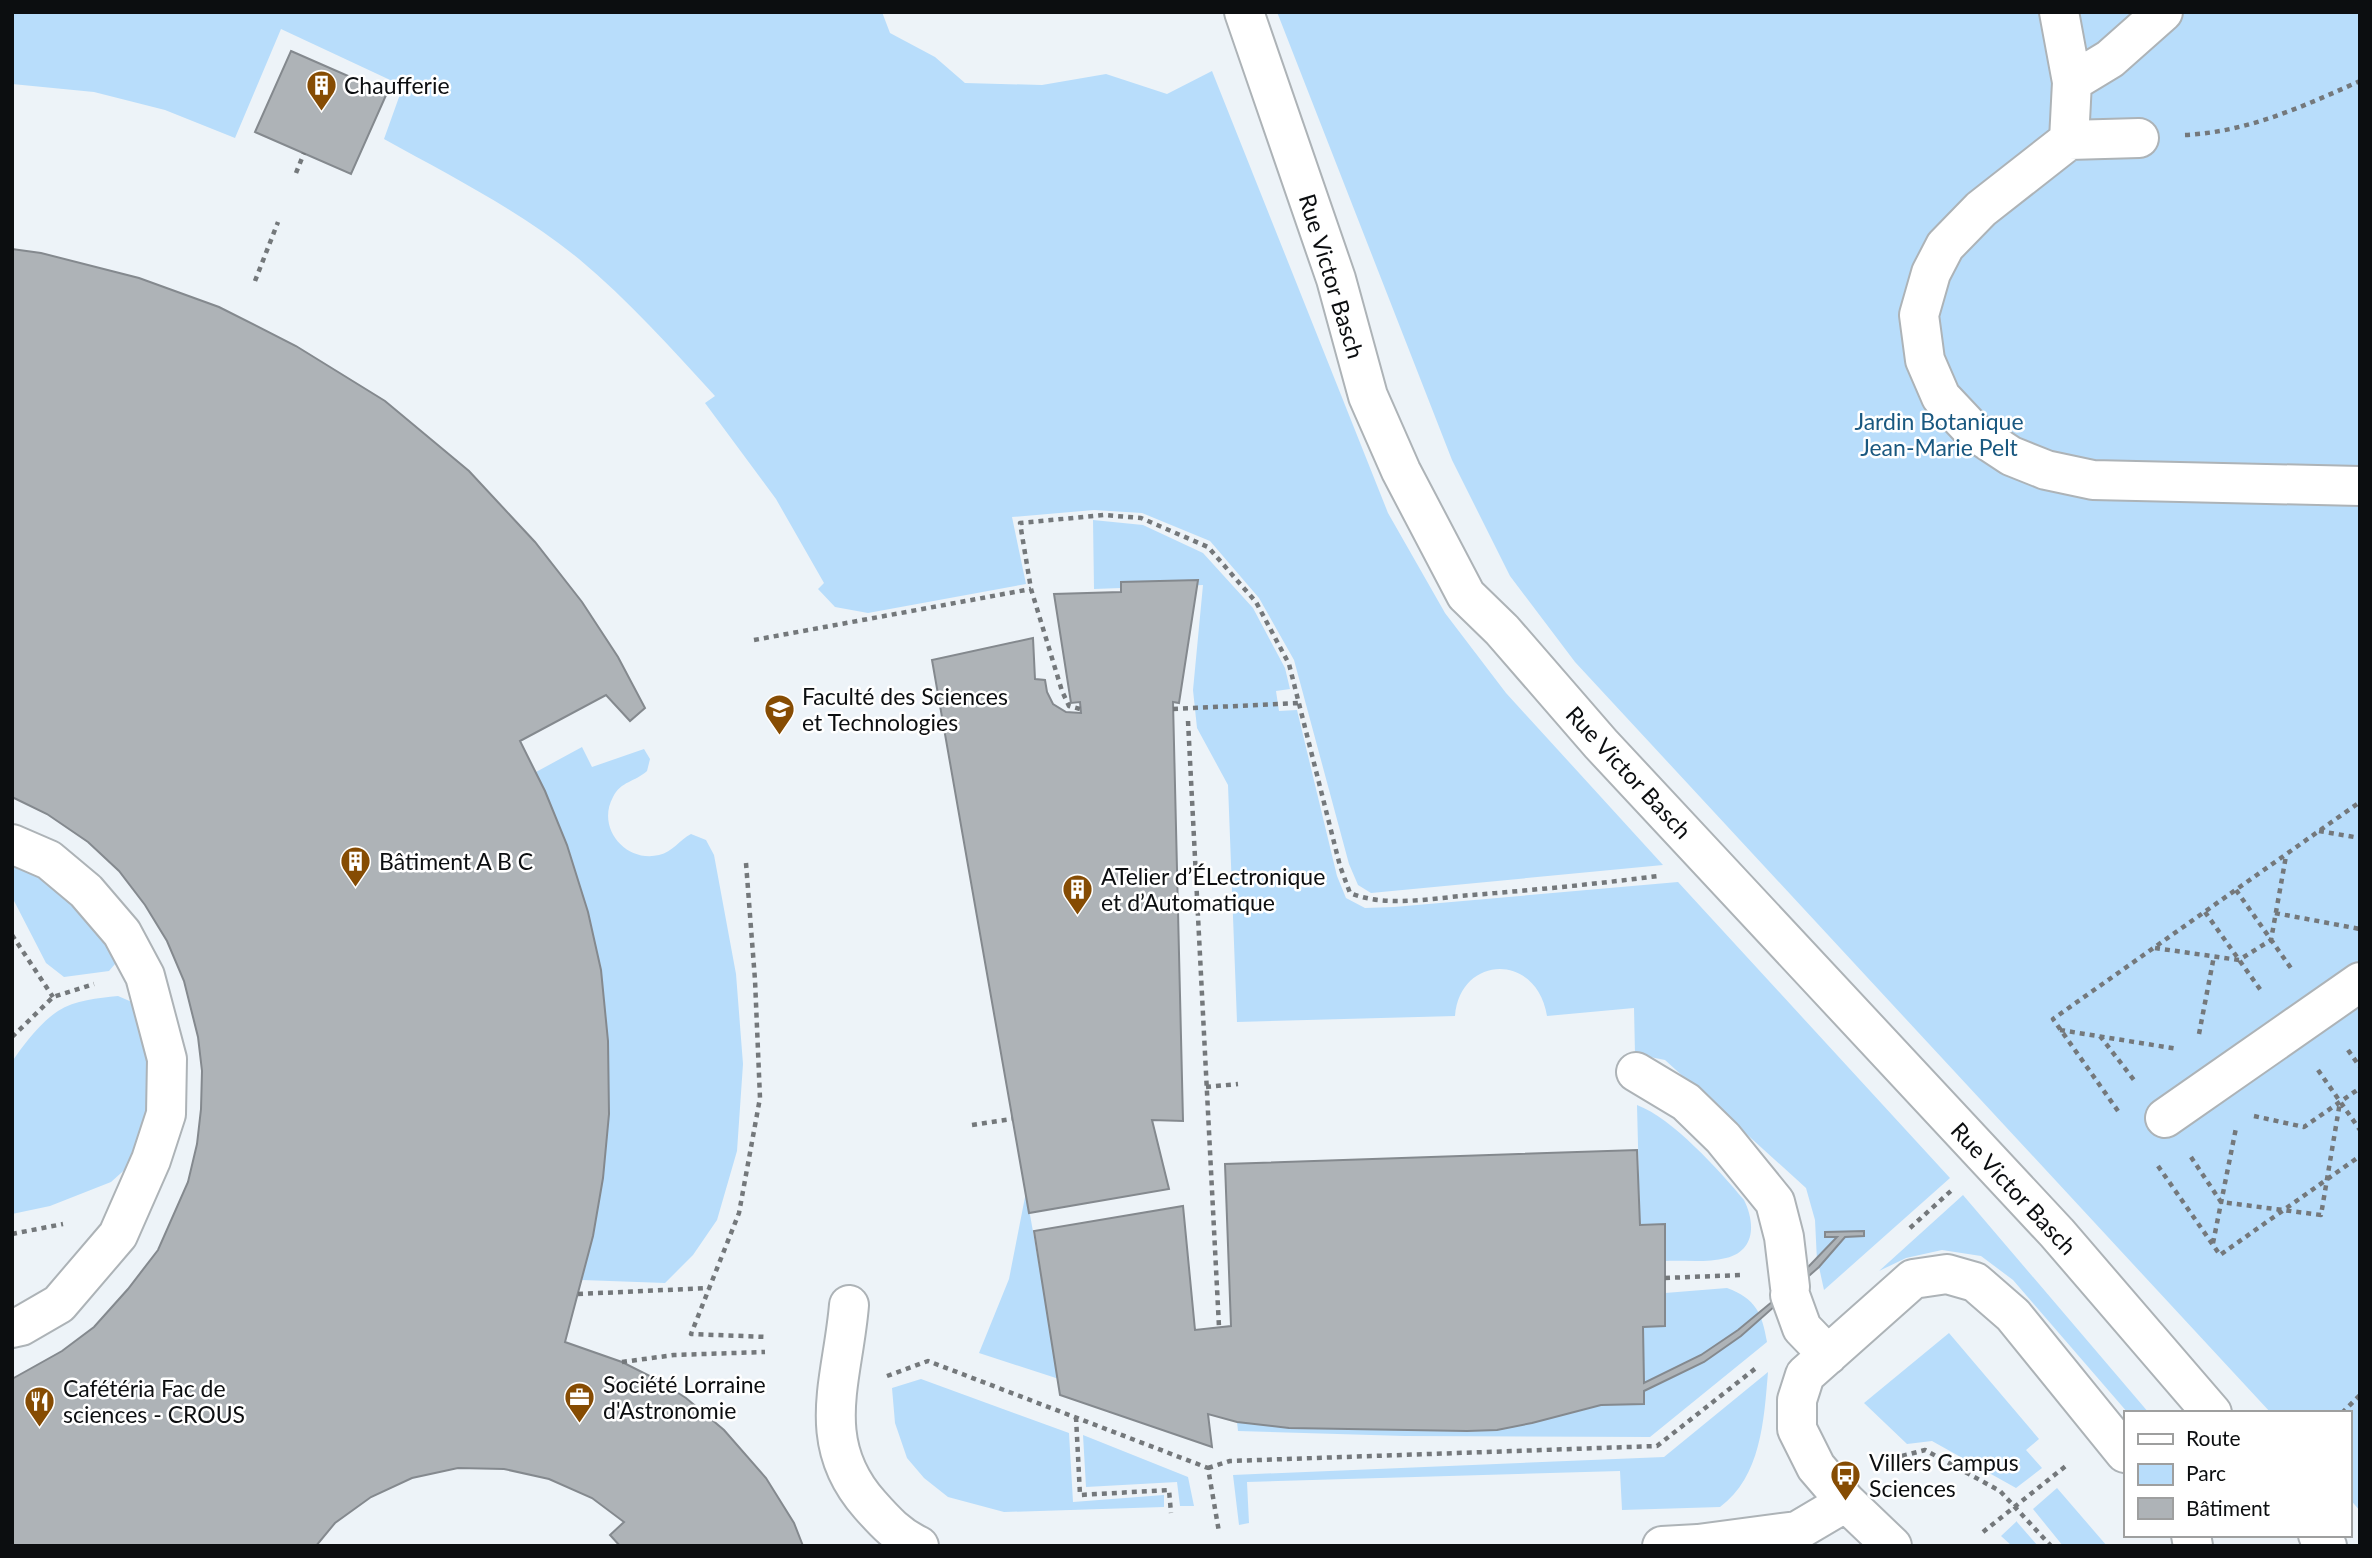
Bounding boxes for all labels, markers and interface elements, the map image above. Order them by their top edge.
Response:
building icon: Chaufferie [304,68,338,112]
place label: Chaufferie [344,71,450,99]
street label: Rue Victor Basch [1294,190,1370,362]
park label: Jardin Botanique Jean-Marie Pelt [1854,407,2024,461]
place label: Faculté des Sciences et Technologies [802,682,1008,736]
school or university icon: Faculté des Sciences et Technologies [762,692,796,736]
street label: Rue Victor Basch [1560,700,1698,844]
building icon: Bâtiment A B C [339,844,373,888]
place label: Bâtiment A B C [379,847,533,875]
place label: ATelier d’ÉLectronique et d’Automatique [1101,862,1325,916]
building icon: ATelier d’ÉLectronique et d’Automatique [1061,872,1095,916]
street label: Rue Victor Basch [1945,1116,2083,1260]
place label: Société Lorraine d'Astronomie [603,1370,766,1424]
place label: Cafétéria Fac de sciences - CROUS [63,1374,245,1428]
office icon: Société Lorraine d'Astronomie [563,1380,597,1424]
restaurant icon: Cafétéria Fac de sciences - CROUS [23,1384,57,1428]
legend [2124,1411,2351,1537]
text: Route [2186,1425,2241,1450]
place label: Villers Campus Sciences [1869,1448,2019,1502]
bus stop icon: Villers Campus Sciences [1829,1458,1863,1502]
text: Parc [2186,1460,2226,1485]
text: Bâtiment [2186,1495,2271,1520]

